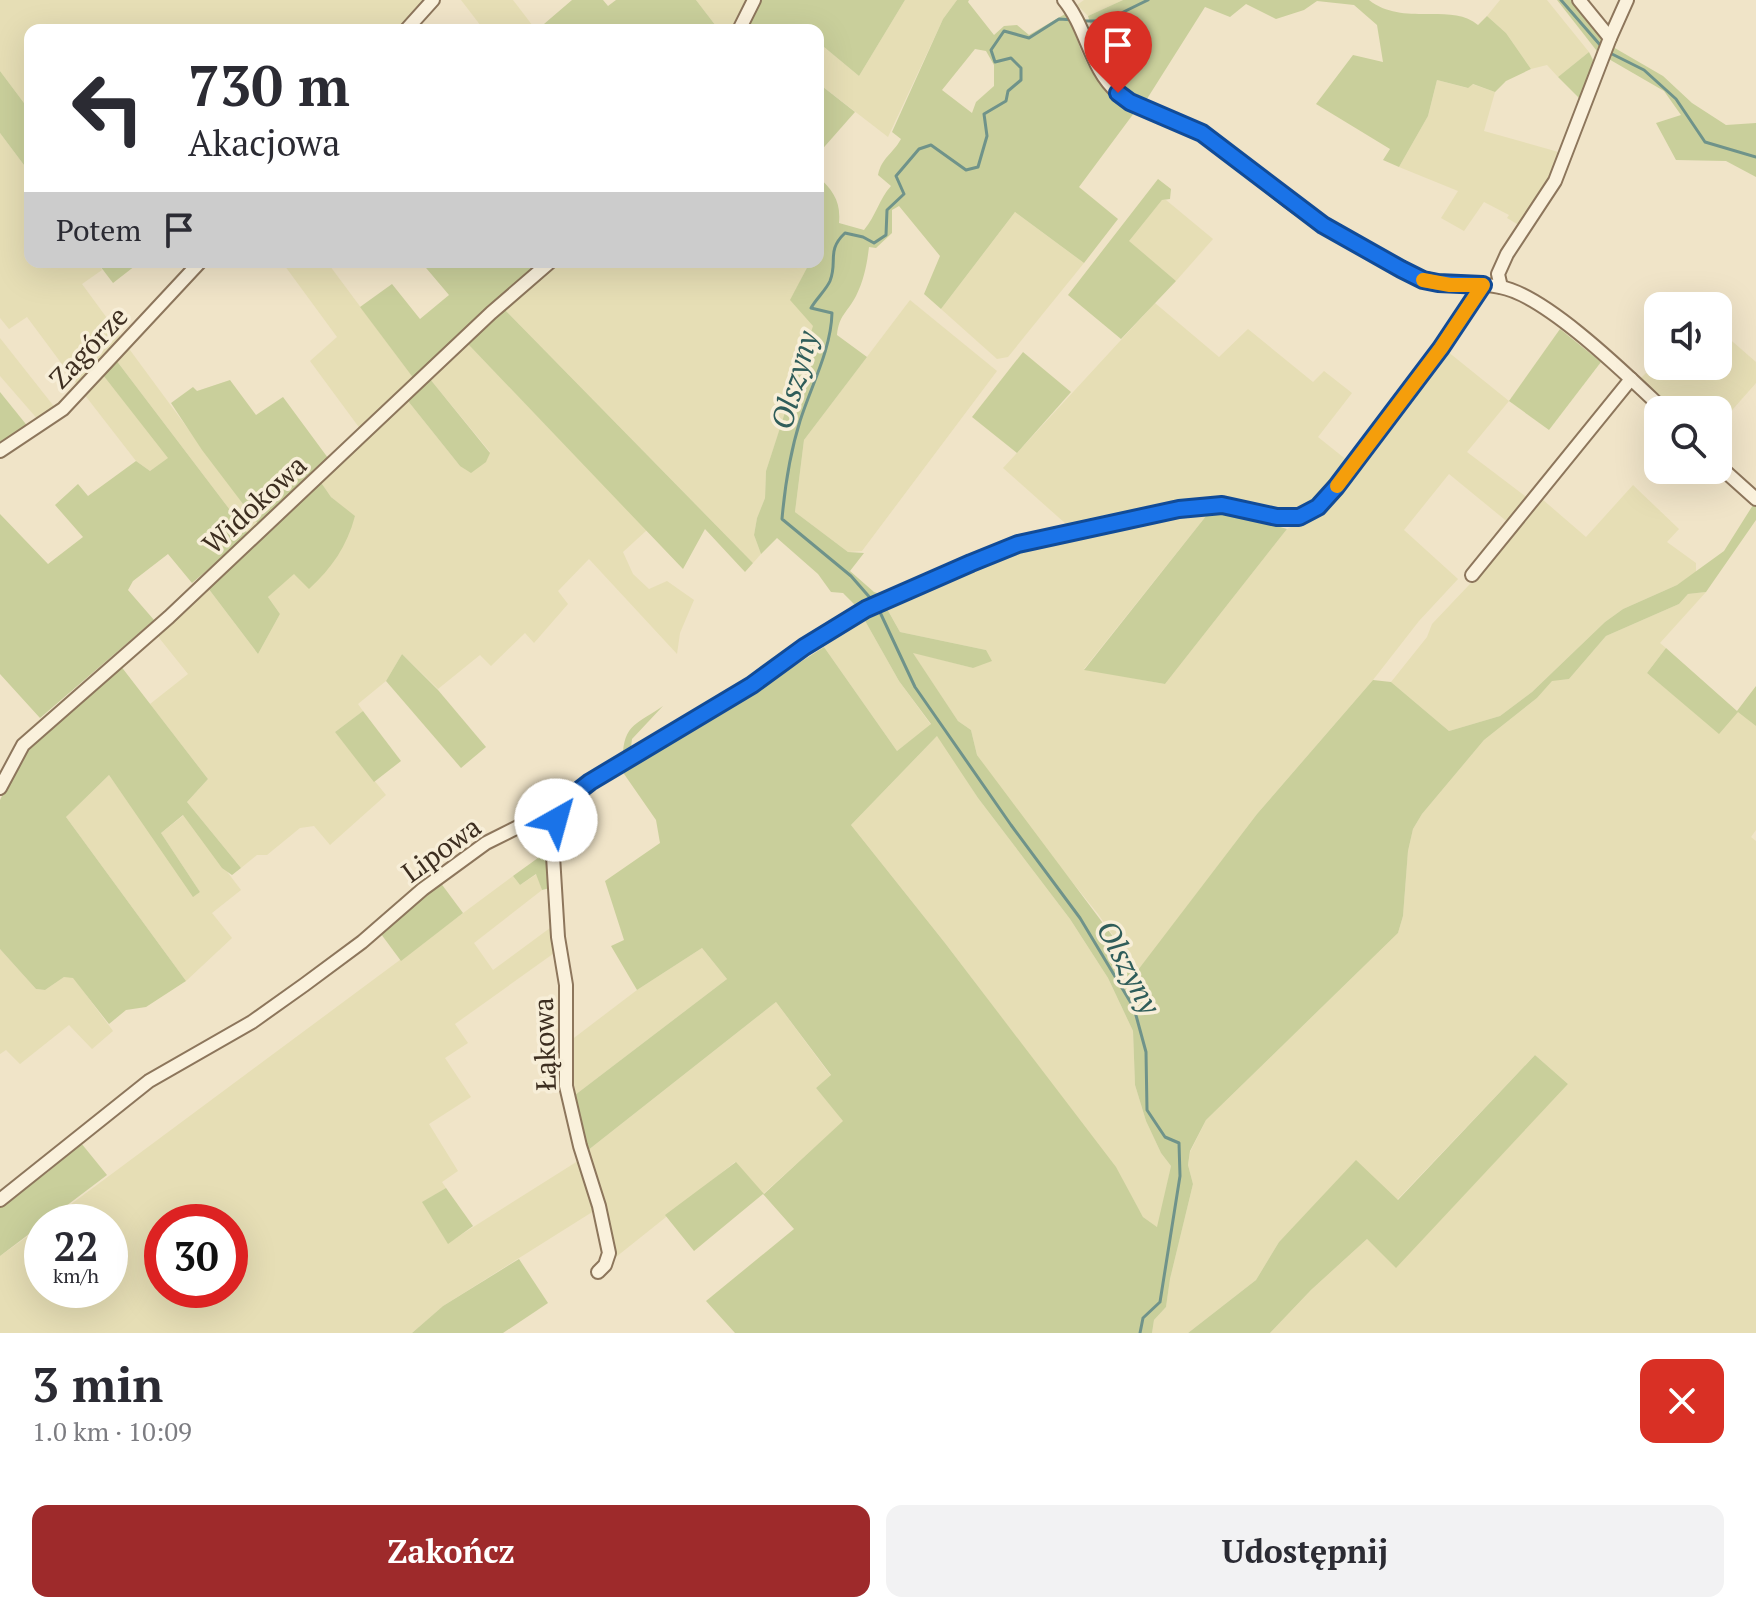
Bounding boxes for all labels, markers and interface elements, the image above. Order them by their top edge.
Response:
pin [1084,11,1152,93]
icon: arrive [1096,23,1140,67]
text: 730 m [188,48,350,122]
icon: left [56,56,160,160]
text: Akacjowa [188,119,340,166]
icon: arrive [157,208,201,252]
text: Potem [56,210,141,250]
map controls [1644,292,1732,484]
button: sound [1644,292,1732,380]
street label: Zagórze [41,298,135,396]
water label: Olszyny [761,325,827,434]
button: search [1644,396,1732,484]
street label: Widokowa [194,446,314,562]
position arrow [514,778,598,862]
street label: Lipowa [394,808,488,890]
water label: Olszyny [1088,913,1171,1022]
street label: Łąkowa [524,997,564,1091]
speed limit sign: 30 [144,1204,248,1308]
text: 22 [53,1219,99,1272]
text: km/h [53,1262,99,1289]
text: 3 min [32,1352,163,1416]
button: close [1640,1359,1724,1443]
text: 1.0 km · 10:09 [32,1414,192,1448]
button: Zakończ [32,1505,870,1597]
button: Udostępnij [886,1505,1724,1597]

